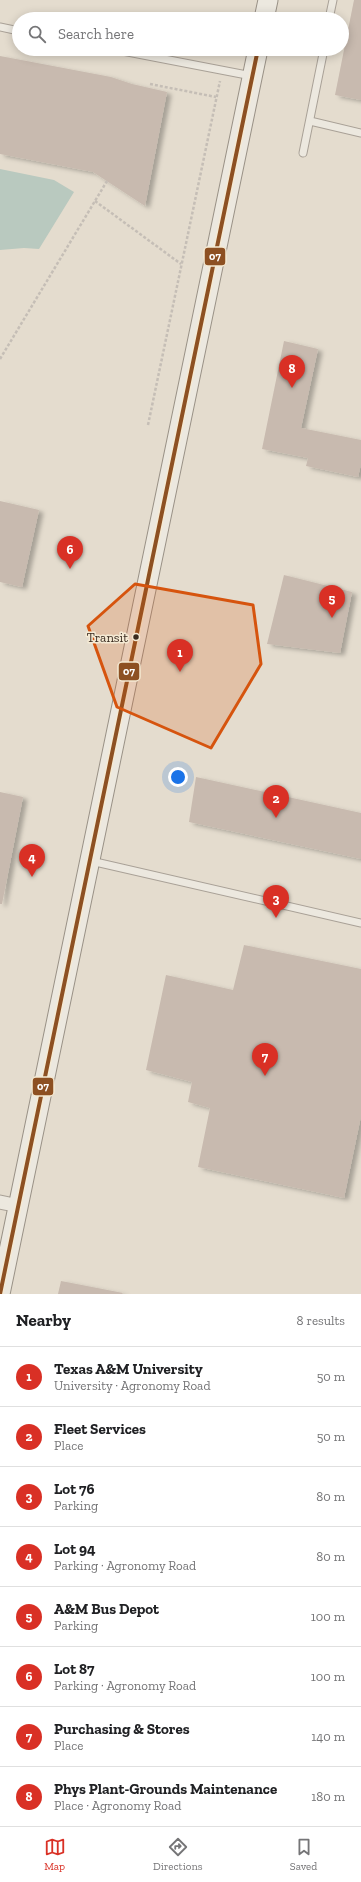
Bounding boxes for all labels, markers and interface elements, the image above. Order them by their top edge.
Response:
search box [12,12,349,56]
icon: search [26,23,48,45]
text: Search here [58,25,134,43]
line badge: 07 [204,247,226,266]
text: 07 [209,250,221,263]
pin: 8 [279,355,305,388]
pin: 6 [57,536,83,569]
pin: 5 [319,585,345,618]
place label: Transit [87,630,128,645]
marker: Transit [131,632,141,642]
pin: 1 [167,639,193,672]
line badge: 07 [118,662,140,681]
text: 07 [123,665,135,678]
your location [168,767,188,787]
pin: 2 [263,785,289,818]
pin: 4 [19,844,45,877]
pin: 3 [263,885,289,918]
pin: 7 [252,1043,278,1076]
line badge: 07 [32,1077,54,1096]
text: 07 [37,1080,49,1093]
text: Nearby [16,1310,71,1330]
text: 8 results [297,1313,345,1328]
text: Texas A&M University [54,1360,203,1378]
text: 1 [26,1369,32,1384]
text: 50 m [317,1369,345,1384]
text: University · Agronomy Road [54,1378,211,1393]
text: Fleet Services [54,1420,146,1438]
text: 2 [26,1429,32,1444]
text: 50 m [317,1429,345,1444]
text: Place [54,1438,83,1453]
text: Lot 76 [54,1480,94,1498]
text: 3 [26,1489,32,1504]
text: 80 m [316,1489,345,1504]
text: Parking [54,1498,98,1513]
text: Lot 94 [54,1540,96,1558]
text: 4 [25,1549,33,1564]
text: 80 m [316,1549,345,1564]
text: Parking · Agronomy Road [54,1558,196,1573]
text: A&M Bus Depot [54,1600,159,1618]
text: 5 [26,1609,32,1624]
text: 100 m [311,1609,345,1624]
text: Parking [54,1618,98,1633]
text: Lot 87 [54,1660,95,1678]
text: 6 [26,1669,32,1684]
text: 100 m [311,1669,345,1684]
text: Parking · Agronomy Road [54,1678,196,1693]
text: Purchasing & Stores [54,1720,190,1738]
text: 7 [26,1729,32,1744]
text: 140 m [311,1729,345,1744]
text: Place [54,1738,83,1753]
text: Phys Plant-Grounds Maintenance [54,1780,277,1798]
text: 8 [25,1789,33,1804]
text: 180 m [311,1789,345,1804]
text: Place · Agronomy Road [54,1798,181,1813]
tab: Map [44,1836,66,1873]
tab: Directions [153,1836,203,1873]
tab: Saved [290,1836,317,1873]

